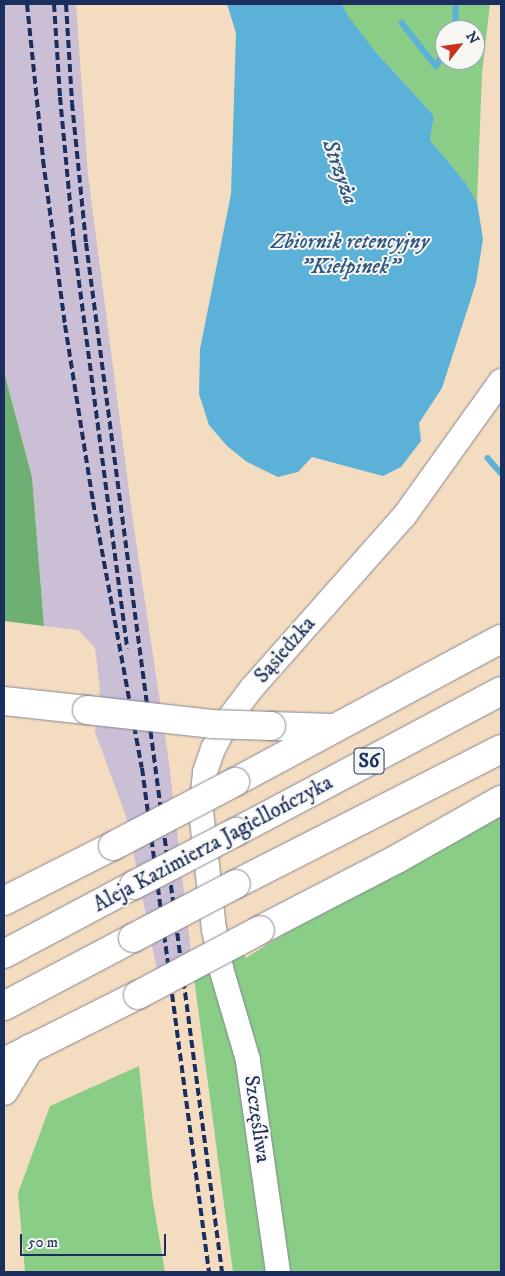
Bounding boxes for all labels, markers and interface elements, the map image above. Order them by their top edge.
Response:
north arrow [435,20,485,70]
text: N [461,29,483,47]
water label: Strzyża [316,136,364,208]
water label: Zbiornik retencyjny "Kiełpinek" [271,228,429,280]
street label: Sąsiedzka [249,612,321,688]
road number: S6 [353,744,385,778]
street label: Aleja Kazimierza Jagiellończyka [89,770,337,918]
street label: Szczęśliwa [238,1074,276,1164]
scale bar [22,1224,169,1256]
text: 50 m [28,1233,58,1252]

